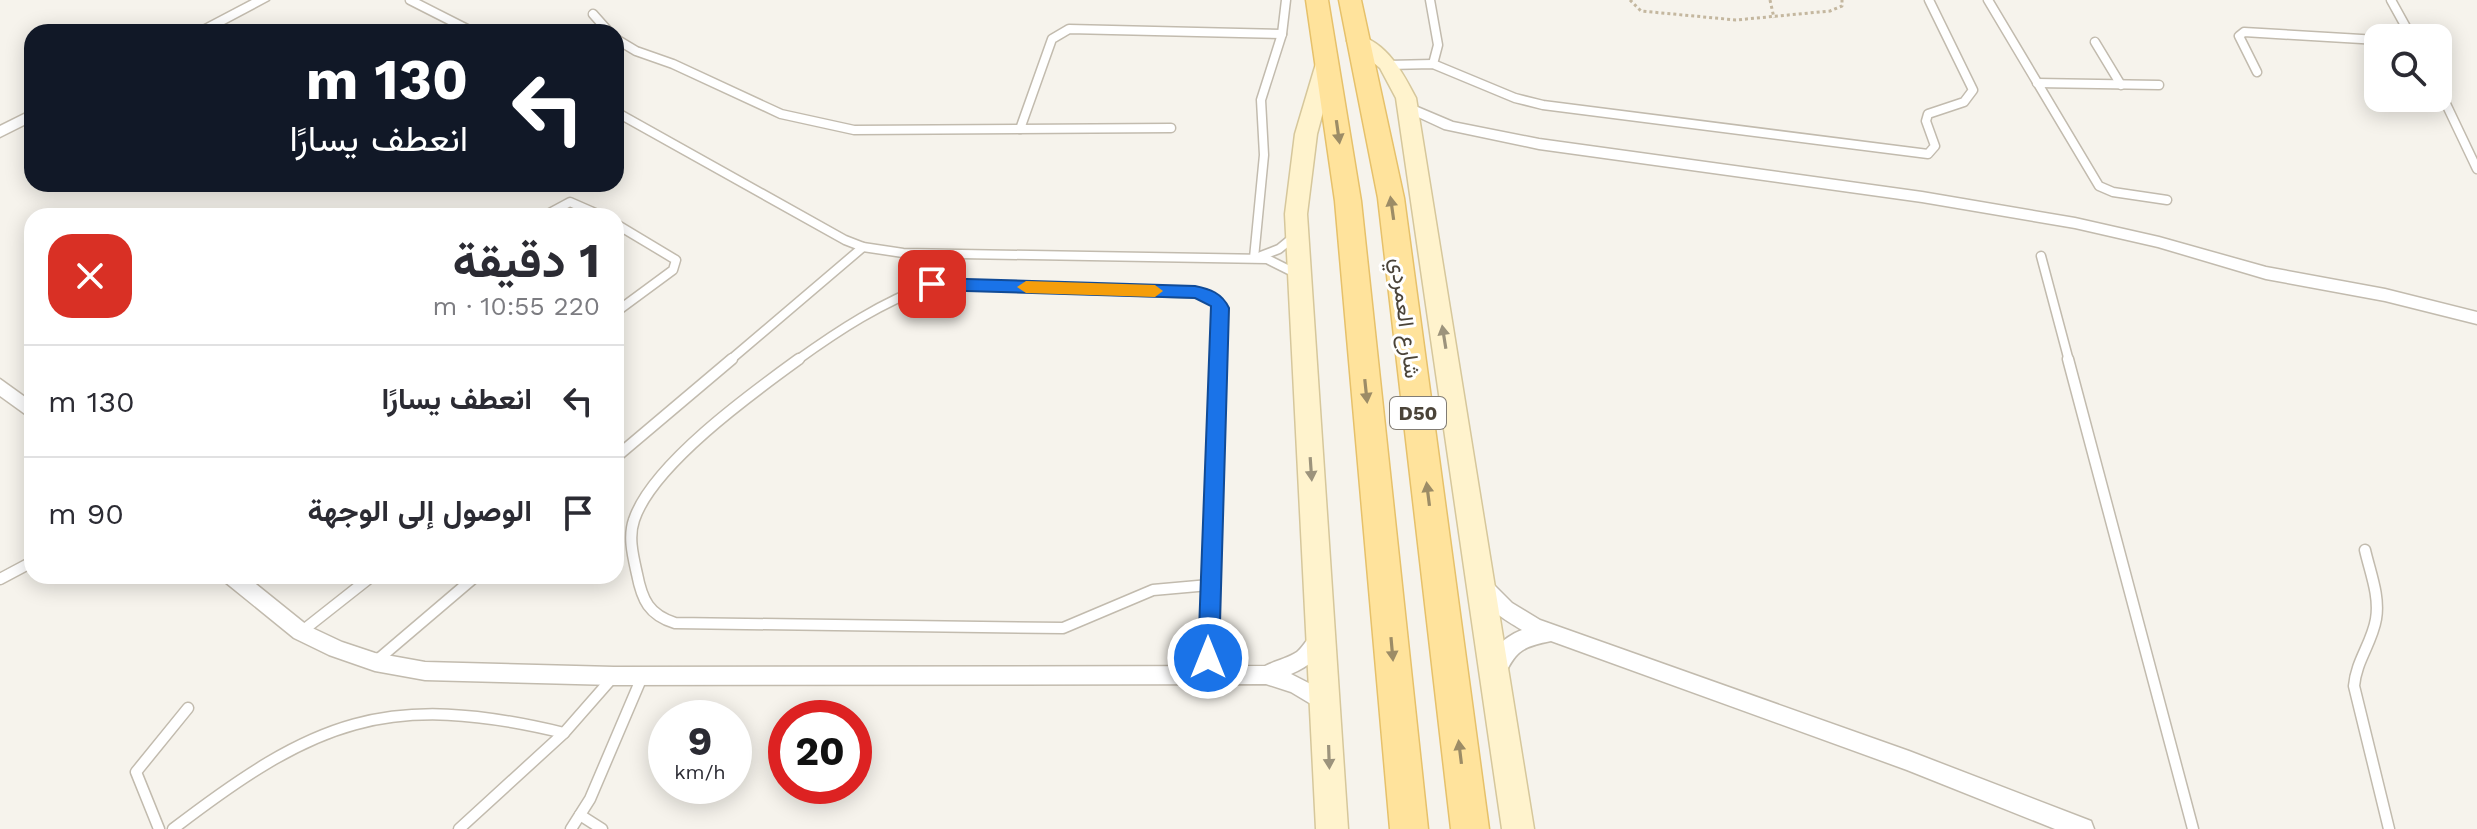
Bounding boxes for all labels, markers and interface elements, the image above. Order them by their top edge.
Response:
map controls [2364,24,2452,112]
button: search [2364,24,2452,112]
text: 130 m [306,47,468,113]
icon: left [496,56,600,160]
text: انعطف يسارًا [290,118,468,160]
one-way arrow [1332,120,1345,145]
one-way arrow [1385,195,1398,220]
text: 1 دقيقة [452,232,600,289]
button: close [48,234,132,318]
pin [898,250,966,318]
street label: شارع العمردي [1380,256,1425,380]
icon: arrive [910,262,954,306]
text: 220 m · 10:55 [432,291,600,321]
one-way arrow [1437,324,1450,349]
icon: left [556,379,600,423]
one-way arrow [1360,379,1373,404]
text: انعطف يسارًا [381,381,532,416]
text: 130 m [48,384,135,419]
road number: D50 [1390,397,1446,429]
one-way arrow [1305,457,1318,482]
one-way arrow [1421,481,1434,506]
icon: arrive [556,491,600,535]
text: الوصول إلى الوجهة [307,493,532,528]
text: 90 m [48,496,124,531]
position arrow [1166,616,1250,700]
one-way arrow [1386,637,1399,662]
speed limit sign: 20 [768,700,872,804]
text: 9 [688,718,712,765]
one-way arrow [1453,739,1466,764]
one-way arrow [1323,745,1336,770]
text: km/h [674,760,726,784]

